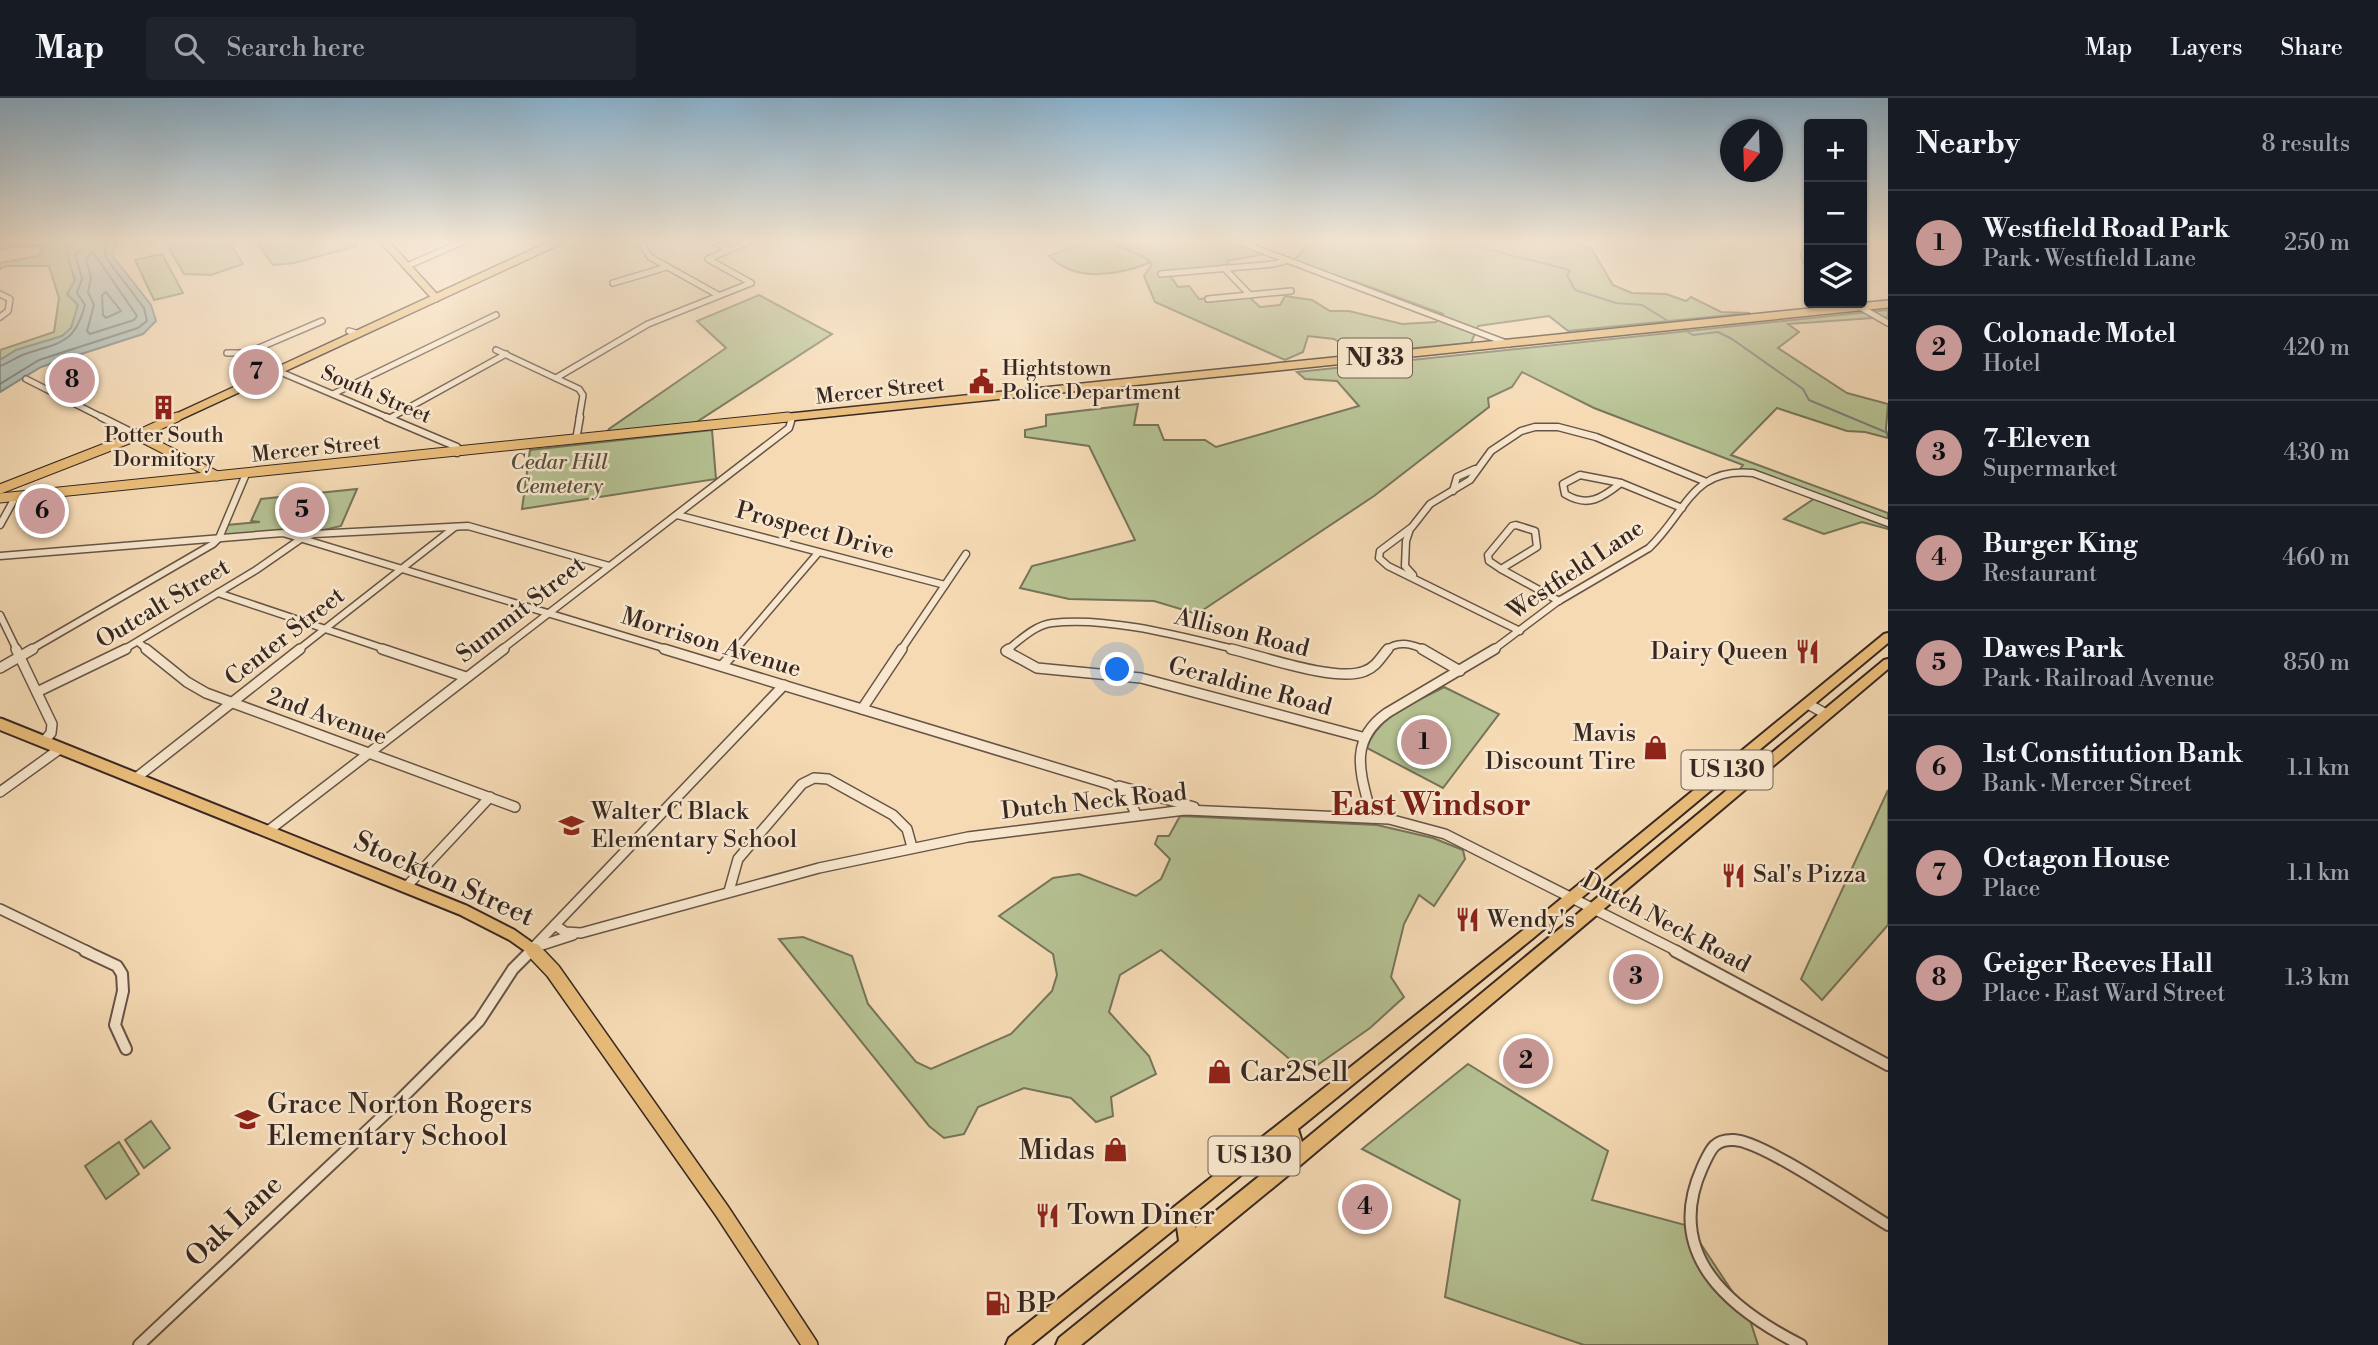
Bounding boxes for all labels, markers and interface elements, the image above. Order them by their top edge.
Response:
search box [146,17,636,80]
text: Map [35,28,104,69]
icon: search [170,29,208,67]
text: Search here [226,32,365,64]
text: Map [2085,33,2132,63]
text: Layers [2170,33,2242,63]
text: Share [2280,33,2343,63]
north arrow [1720,119,1783,182]
map controls [1804,119,1867,308]
button: + [1804,119,1867,182]
text: Nearby [1916,125,2020,163]
text: 8 results [2262,130,2350,158]
button: − [1804,182,1867,245]
text: Westfield Road Park [1983,213,2230,245]
text: 1 [1933,229,1945,257]
text: 250 m [2284,229,2350,257]
button: layers [1804,245,1867,308]
text: Park · Westfield Lane [1983,245,2196,273]
text: Colonade Motel [1983,318,2176,350]
text: 2 [1932,334,1946,362]
text: 420 m [2283,334,2350,362]
road number: NJ 33 [1338,339,1412,378]
pin: 7 [233,346,279,398]
text: Hotel [1983,350,2041,378]
pin: 8 [49,354,95,406]
place label: Hightstown Police Department [1002,356,1182,406]
street label: South Street [317,360,436,430]
public building icon: Hightstown Police Department [968,367,996,395]
street label: Mercer Street [814,371,946,411]
building icon: Potter South Dormitory [150,393,178,421]
place label: Potter South Dormitory [104,423,224,473]
text: 7-Eleven [1983,423,2090,455]
street label: Mercer Street [250,429,382,469]
text: 3 [1932,439,1946,467]
text: 430 m [2283,439,2350,467]
park label: Cedar Hill Cemetery [510,450,608,500]
text: Supermarket [1983,455,2118,483]
pin: 5 [279,484,325,536]
pin: 6 [19,485,65,537]
street label: Prospect Drive [732,495,898,567]
street label: Westfield Lane [1501,513,1650,627]
text: Burger King [1983,528,2137,560]
text: 4 [1931,544,1947,572]
text: 460 m [2282,544,2350,572]
street label: Summit Street [450,550,592,670]
street label: Outcalt Street [91,552,236,656]
text: Restaurant [1983,560,2097,588]
street label: Center Street [219,581,351,693]
street label: Morrison Avenue [617,601,805,685]
street label: Allison Road [1171,602,1313,664]
text: Dawes Park [1983,633,2125,665]
place label: Dairy Queen [1650,637,1788,667]
restaurant icon: Dairy Queen [1794,638,1822,666]
text: 5 [1932,649,1946,677]
text: 850 m [2283,649,2350,677]
street label: Geraldine Road [1165,651,1335,723]
your location [1100,652,1134,686]
text: Park · Railroad Avenue [1983,665,2214,693]
street label: 2nd Avenue [263,681,391,753]
pin: 1 [1401,716,1447,768]
place label: Mavis Discount Tire [1485,719,1636,777]
shop icon: Mavis Discount Tire [1642,734,1670,762]
text: 1st Constitution Bank [1983,738,2243,770]
road number: US 130 [1682,750,1772,790]
text: 6 [1932,754,1946,782]
text: 1.1 km [2287,754,2350,782]
text: Bank · Mercer Street [1983,770,2192,798]
street label: Dutch Neck Road [1000,777,1189,827]
district label: East Windsor [1331,785,1531,825]
place label: Walter C Black Elementary School [590,797,797,855]
school or university icon: Walter C Black Elementary School [557,812,585,840]
street label: Stockton Street [348,824,540,934]
text: Octagon House [1983,843,2170,875]
text: 7 [1932,859,1946,887]
text: 1.1 km [2287,859,2350,887]
place label: Sal's Pizza [1753,860,1867,890]
restaurant icon: Sal's Pizza [1719,861,1747,889]
street label: Dutch Neck Road [1577,866,1756,980]
text: Place [1983,875,2040,903]
place label: Wendy's [1486,905,1575,935]
restaurant icon: Wendy's [1453,906,1481,934]
text: Geiger Reeves Hall [1983,948,2213,980]
pin: 3 [1613,951,1659,1003]
text: 8 [1932,964,1946,992]
text: 1.3 km [2285,964,2350,992]
text: Place · East Ward Street [1983,980,2225,1008]
pin: 2 [1503,1035,1549,1087]
place label: Car2Sell [1240,1055,1348,1090]
shop icon: Car2Sell [1206,1058,1234,1086]
place label: Grace Norton Rogers Elementary School [267,1087,532,1154]
school or university icon: Grace Norton Rogers Elementary School [233,1106,261,1134]
place label: Midas [1019,1133,1095,1168]
shop icon: Midas [1101,1136,1129,1164]
road number: US 130 [1208,1136,1300,1176]
street label: Oak Lane [178,1167,290,1275]
pin: 4 [1342,1181,1388,1233]
place label: Town Diner [1067,1198,1215,1233]
restaurant icon: Town Diner [1033,1201,1061,1229]
place label: BP [1016,1286,1056,1321]
fuel station icon: BP [983,1289,1011,1317]

